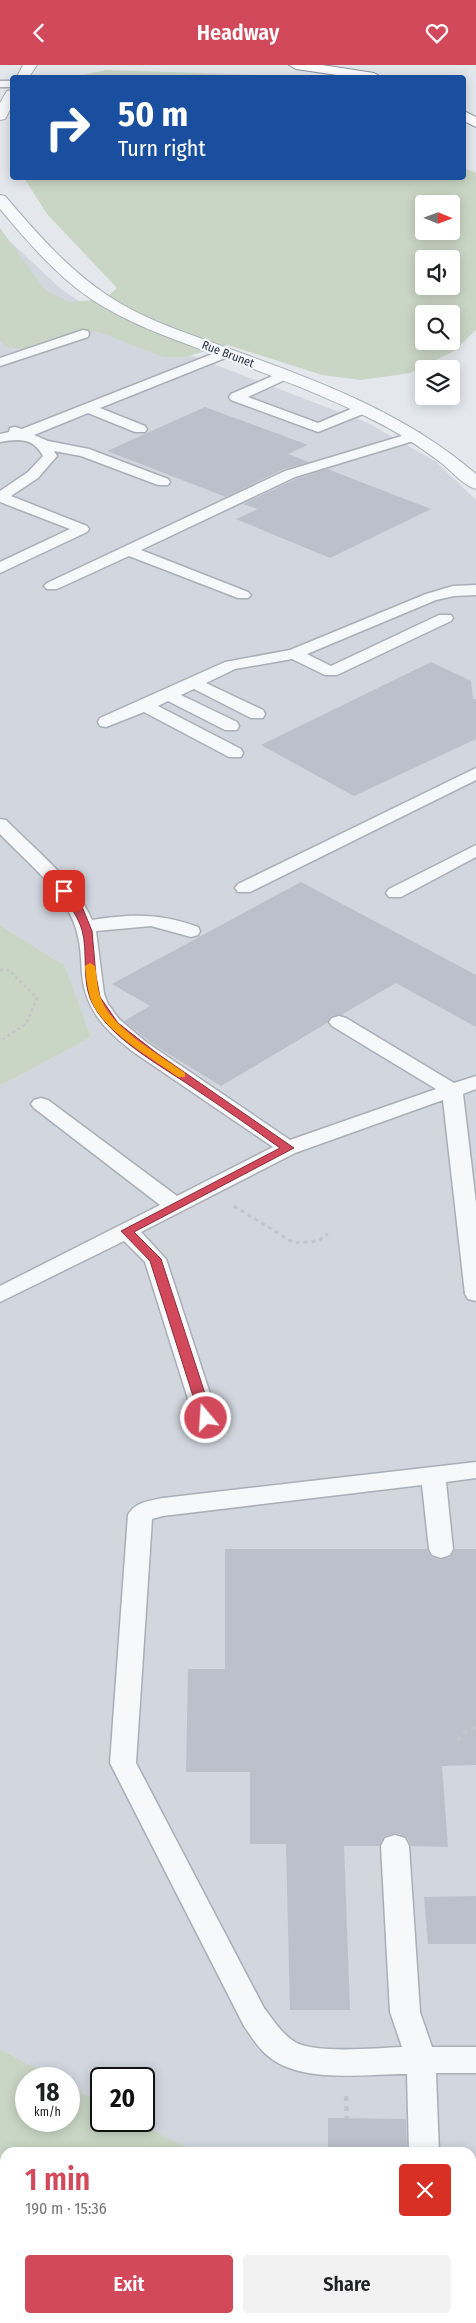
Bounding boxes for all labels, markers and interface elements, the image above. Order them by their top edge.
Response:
icon: back [25,19,53,47]
text: Headway [197,19,279,46]
icon: heart [423,19,451,47]
text: 50 m [118,93,188,135]
icon: right [35,95,100,160]
text: Turn right [118,135,206,162]
north arrow [415,195,460,240]
map controls [415,195,460,405]
button: sound [415,250,460,295]
button: search [415,305,460,350]
street label: Rue Brunet [200,338,256,370]
button: layers [415,360,460,405]
pin [43,870,85,912]
icon: arrive [50,877,78,905]
position arrow [179,1391,231,1443]
speed limit sign: 20 [90,2067,155,2132]
text: 18 [36,2078,59,2108]
text: km/h [34,2105,61,2119]
text: 1 min [25,2162,90,2198]
button: close [399,2164,451,2216]
text: 190 m · 15:36 [25,2199,107,2218]
button: Exit [25,2255,233,2313]
button: Share [243,2255,451,2313]

